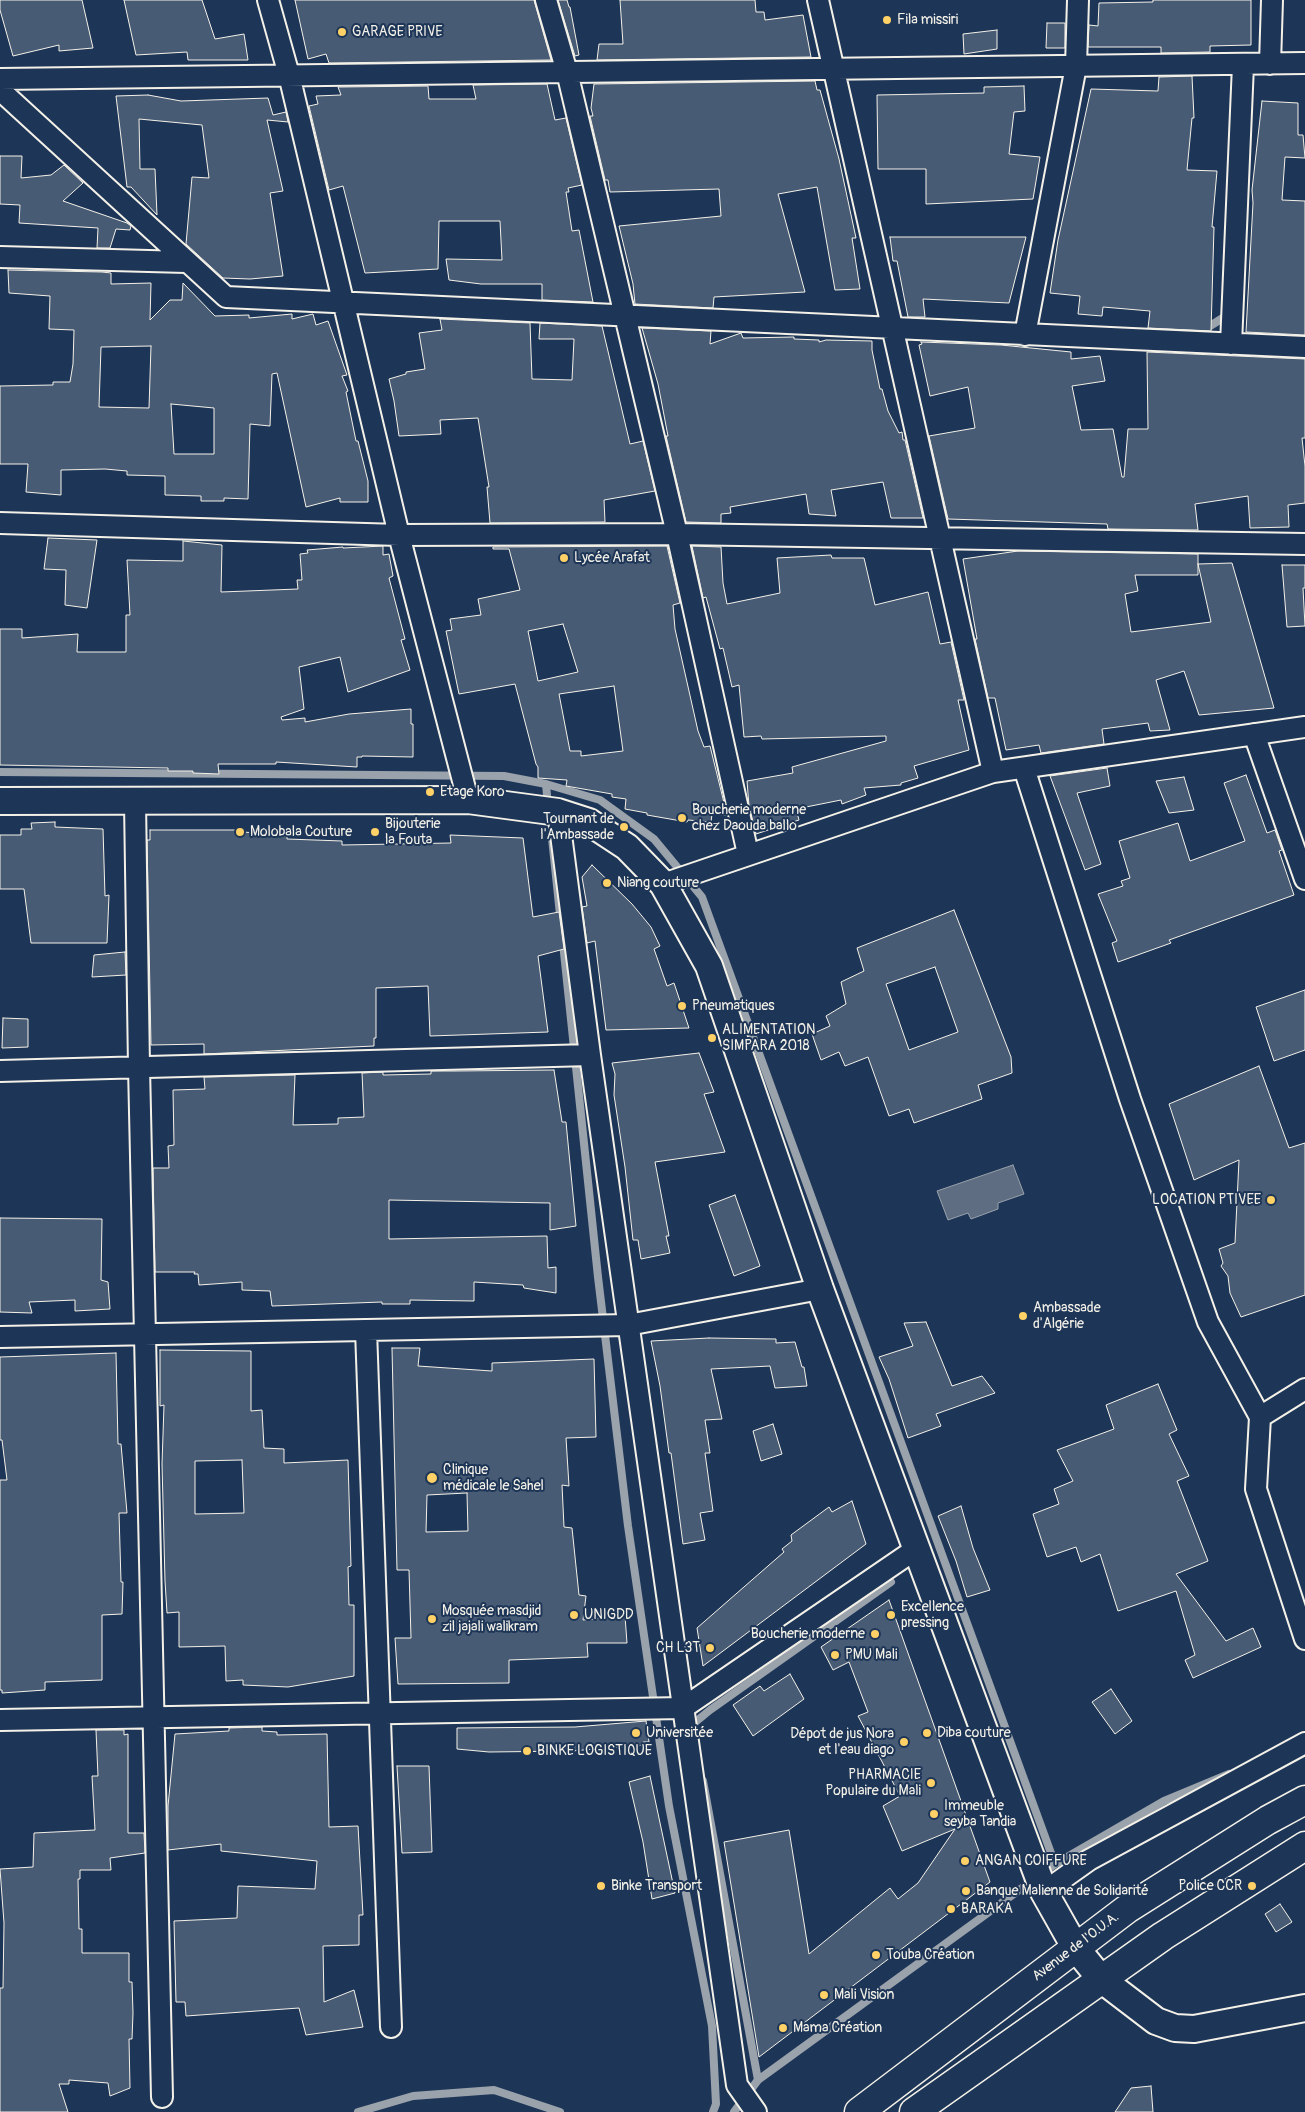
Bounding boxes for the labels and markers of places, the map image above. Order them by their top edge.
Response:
place label: Fila missiri [897,12,958,28]
marker: Fila missiri [881,14,893,26]
place label: GARAGE PRIVE [352,24,443,40]
marker: GARAGE PRIVE [336,26,348,38]
place label: Lycée Arafat [574,550,650,566]
marker: Lycée Arafat [558,552,570,564]
place label: Etage Koro [440,784,505,800]
marker: Etage Koro [424,786,436,798]
place label: Boucherie moderne chez Daouda ballo [692,802,806,834]
place label: Tournant de l'Ambassade [540,811,614,844]
marker: Boucherie moderne chez Daouda ballo [676,812,688,824]
place label: Bijouterie la Fouta [385,816,440,849]
marker: Tournant de l'Ambassade [618,821,630,833]
place label: Molobala Couture [250,824,352,840]
marker: Molobala Couture [234,826,246,838]
marker: Bijouterie la Fouta [369,826,381,838]
place label: Niang couture [617,875,699,891]
marker: Niang couture [601,877,613,889]
place label: Pneumatiques [692,998,775,1014]
marker: Pneumatiques [676,1000,688,1012]
place label: ALIMENTATION SIMPARA 2018 [722,1022,815,1054]
marker: ALIMENTATION SIMPARA 2018 [706,1032,718,1044]
place label: LOCATION PTIVEE [1152,1192,1261,1208]
marker: LOCATION PTIVEE [1265,1194,1277,1206]
place label: Ambassade d'Algérie [1033,1300,1101,1332]
marker: Ambassade d'Algérie [1017,1310,1029,1322]
place label: Clinique médicale le Sahel [443,1462,544,1494]
marker: Clinique médicale le Sahel [425,1471,439,1485]
place label: Excellence pressing [901,1599,964,1631]
place label: Mosquée masdjid zil jajali walikram [442,1603,541,1635]
place label: UNIGDD [584,1607,634,1623]
marker: UNIGDD [568,1609,580,1621]
marker: Excellence pressing [885,1609,897,1621]
marker: Mosquée masdjid zil jajali walikram [426,1613,438,1625]
place label: Boucherie moderne [751,1626,865,1642]
marker: Boucherie moderne [869,1628,881,1640]
place label: CH L3T [656,1640,700,1656]
marker: CH L3T [704,1642,716,1654]
place label: PMU Mali [845,1647,898,1663]
marker: PMU Mali [829,1649,841,1661]
place label: Universitée [646,1725,713,1741]
place label: Diba couture [937,1725,1011,1741]
place label: Dépot de jus Nora et l'eau diago [790,1726,894,1758]
marker: Universitée [630,1727,642,1739]
marker: Diba couture [921,1727,933,1739]
marker: Dépot de jus Nora et l'eau diago [898,1736,910,1748]
place label: BINKE LOGISTIQUE [537,1743,652,1759]
marker: BINKE LOGISTIQUE [521,1745,533,1757]
place label: PHARMACIE Populaire du Mali [826,1767,921,1800]
marker: PHARMACIE Populaire du Mali [925,1777,937,1789]
place label: Immeuble seyba Tandia [944,1798,1016,1830]
marker: Immeuble seyba Tandia [928,1808,940,1820]
place label: ANGAN COIFFURE [975,1853,1087,1869]
marker: ANGAN COIFFURE [959,1855,971,1867]
place label: Binke Transport [611,1878,702,1894]
place label: Police CCR [1178,1878,1242,1894]
marker: Binke Transport [595,1880,607,1892]
marker: Police CCR [1246,1880,1258,1892]
place label: Banque Malienne de Solidarité [976,1883,1149,1899]
marker: Banque Malienne de Solidarité [960,1885,972,1897]
place label: BARAKA [961,1901,1013,1917]
marker: BARAKA [945,1903,957,1915]
place label: Touba Création [886,1947,975,1963]
marker: Touba Création [870,1949,882,1961]
place label: Mali Vision [834,1987,894,2003]
marker: Mali Vision [818,1989,830,2001]
place label: Mama Création [793,2020,882,2036]
marker: Mama Création [777,2022,789,2034]

